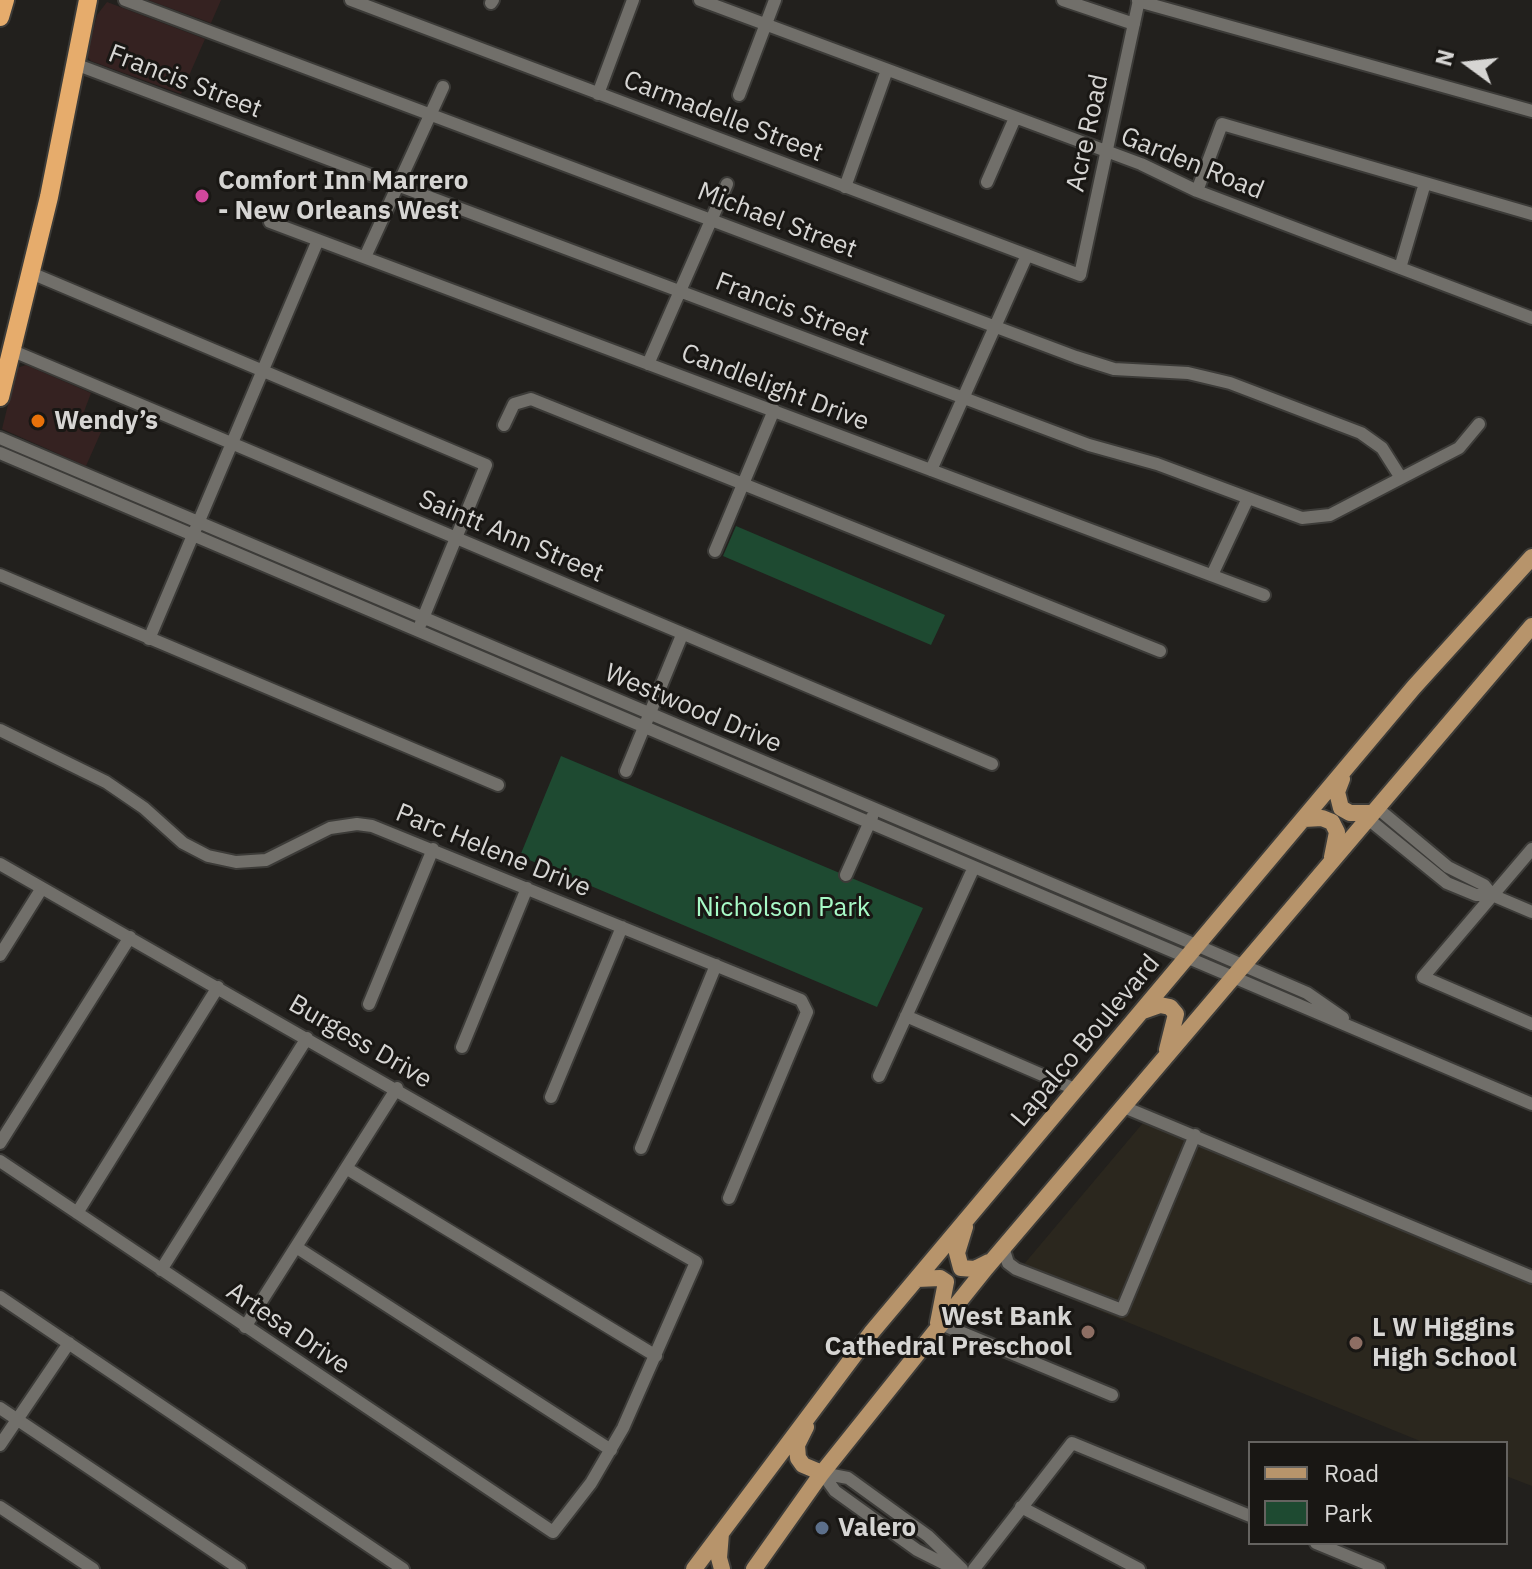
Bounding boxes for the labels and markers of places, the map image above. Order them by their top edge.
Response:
place label: Comfort Inn Marrero - New Orleans West [218,165,468,226]
marker: Comfort Inn Marrero - New Orleans West [193,187,211,205]
place label: Wendy’s [54,405,158,437]
marker: Wendy’s [29,412,47,430]
place label: West Bank Cathedral Preschool [825,1301,1072,1362]
place label: L W Higgins High School [1372,1312,1517,1374]
marker: West Bank Cathedral Preschool [1079,1323,1097,1341]
marker: L W Higgins High School [1347,1334,1365,1352]
place label: Valero [838,1512,916,1544]
marker: Valero [813,1519,831,1537]

